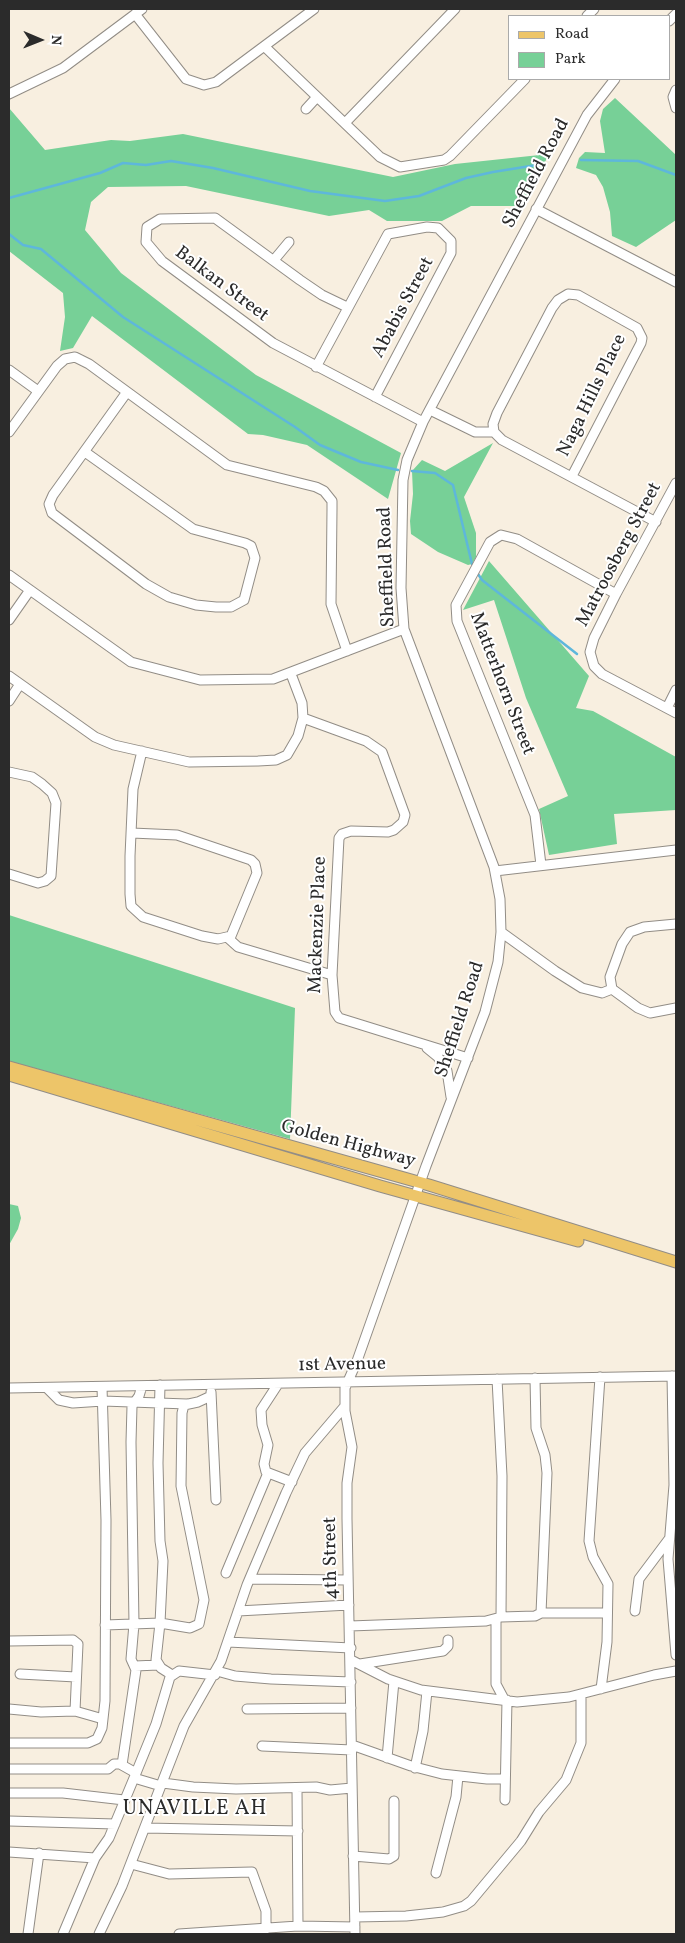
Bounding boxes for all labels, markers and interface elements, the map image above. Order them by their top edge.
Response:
north arrow [15,15,65,65]
legend [508,15,670,80]
text: Road [555,24,589,45]
text: N [46,35,65,46]
text: Park [555,49,586,70]
street label: Sheffield Road [499,115,575,233]
street label: Balkan Street [170,242,272,328]
street label: Ababis Street [368,254,440,362]
street label: Naga Hills Place [553,331,633,461]
street label: Matroosberg Street [572,479,668,631]
street label: Sheffield Road [374,506,402,628]
street label: Matterhorn Street [463,609,539,759]
street label: Mackenzie Place [305,856,333,994]
street label: Sheffield Road [431,959,491,1081]
street label: Golden Highway [278,1116,418,1174]
street label: 1st Avenue [298,1354,386,1378]
street label: 4th Street [320,1516,344,1600]
district label: UNAVILLE AH [121,1797,269,1823]

